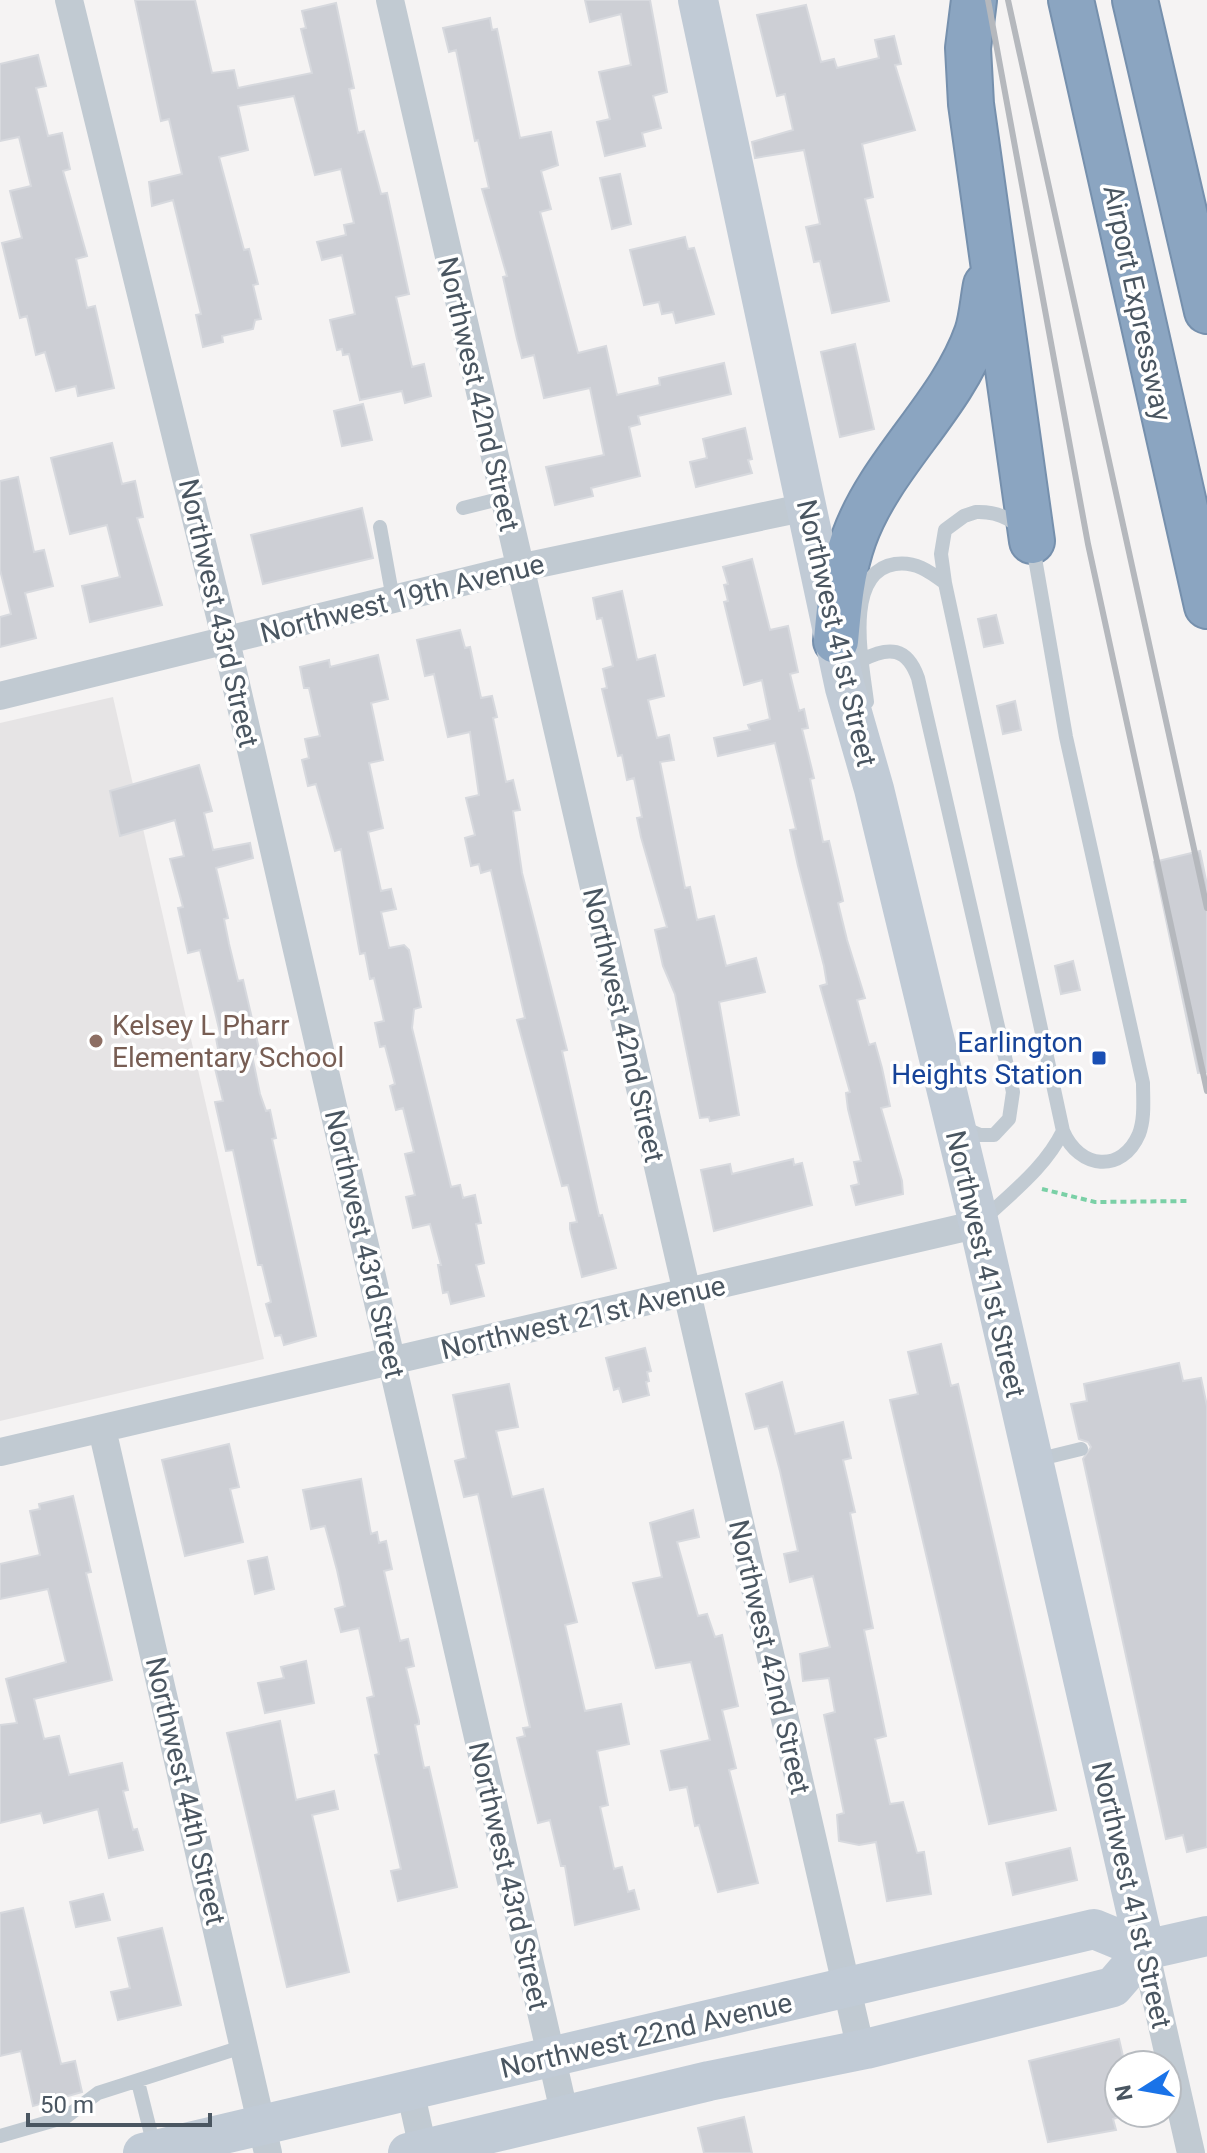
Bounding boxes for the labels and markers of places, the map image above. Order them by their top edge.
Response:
place label: Kelsey L Pharr Elementary School [112,1009,344,1074]
place label: Earlington Heights Station [891,1026,1083,1091]
marker: Kelsey L Pharr Elementary School [87,1032,105,1050]
marker: Earlington Heights Station [1090,1049,1108,1067]

